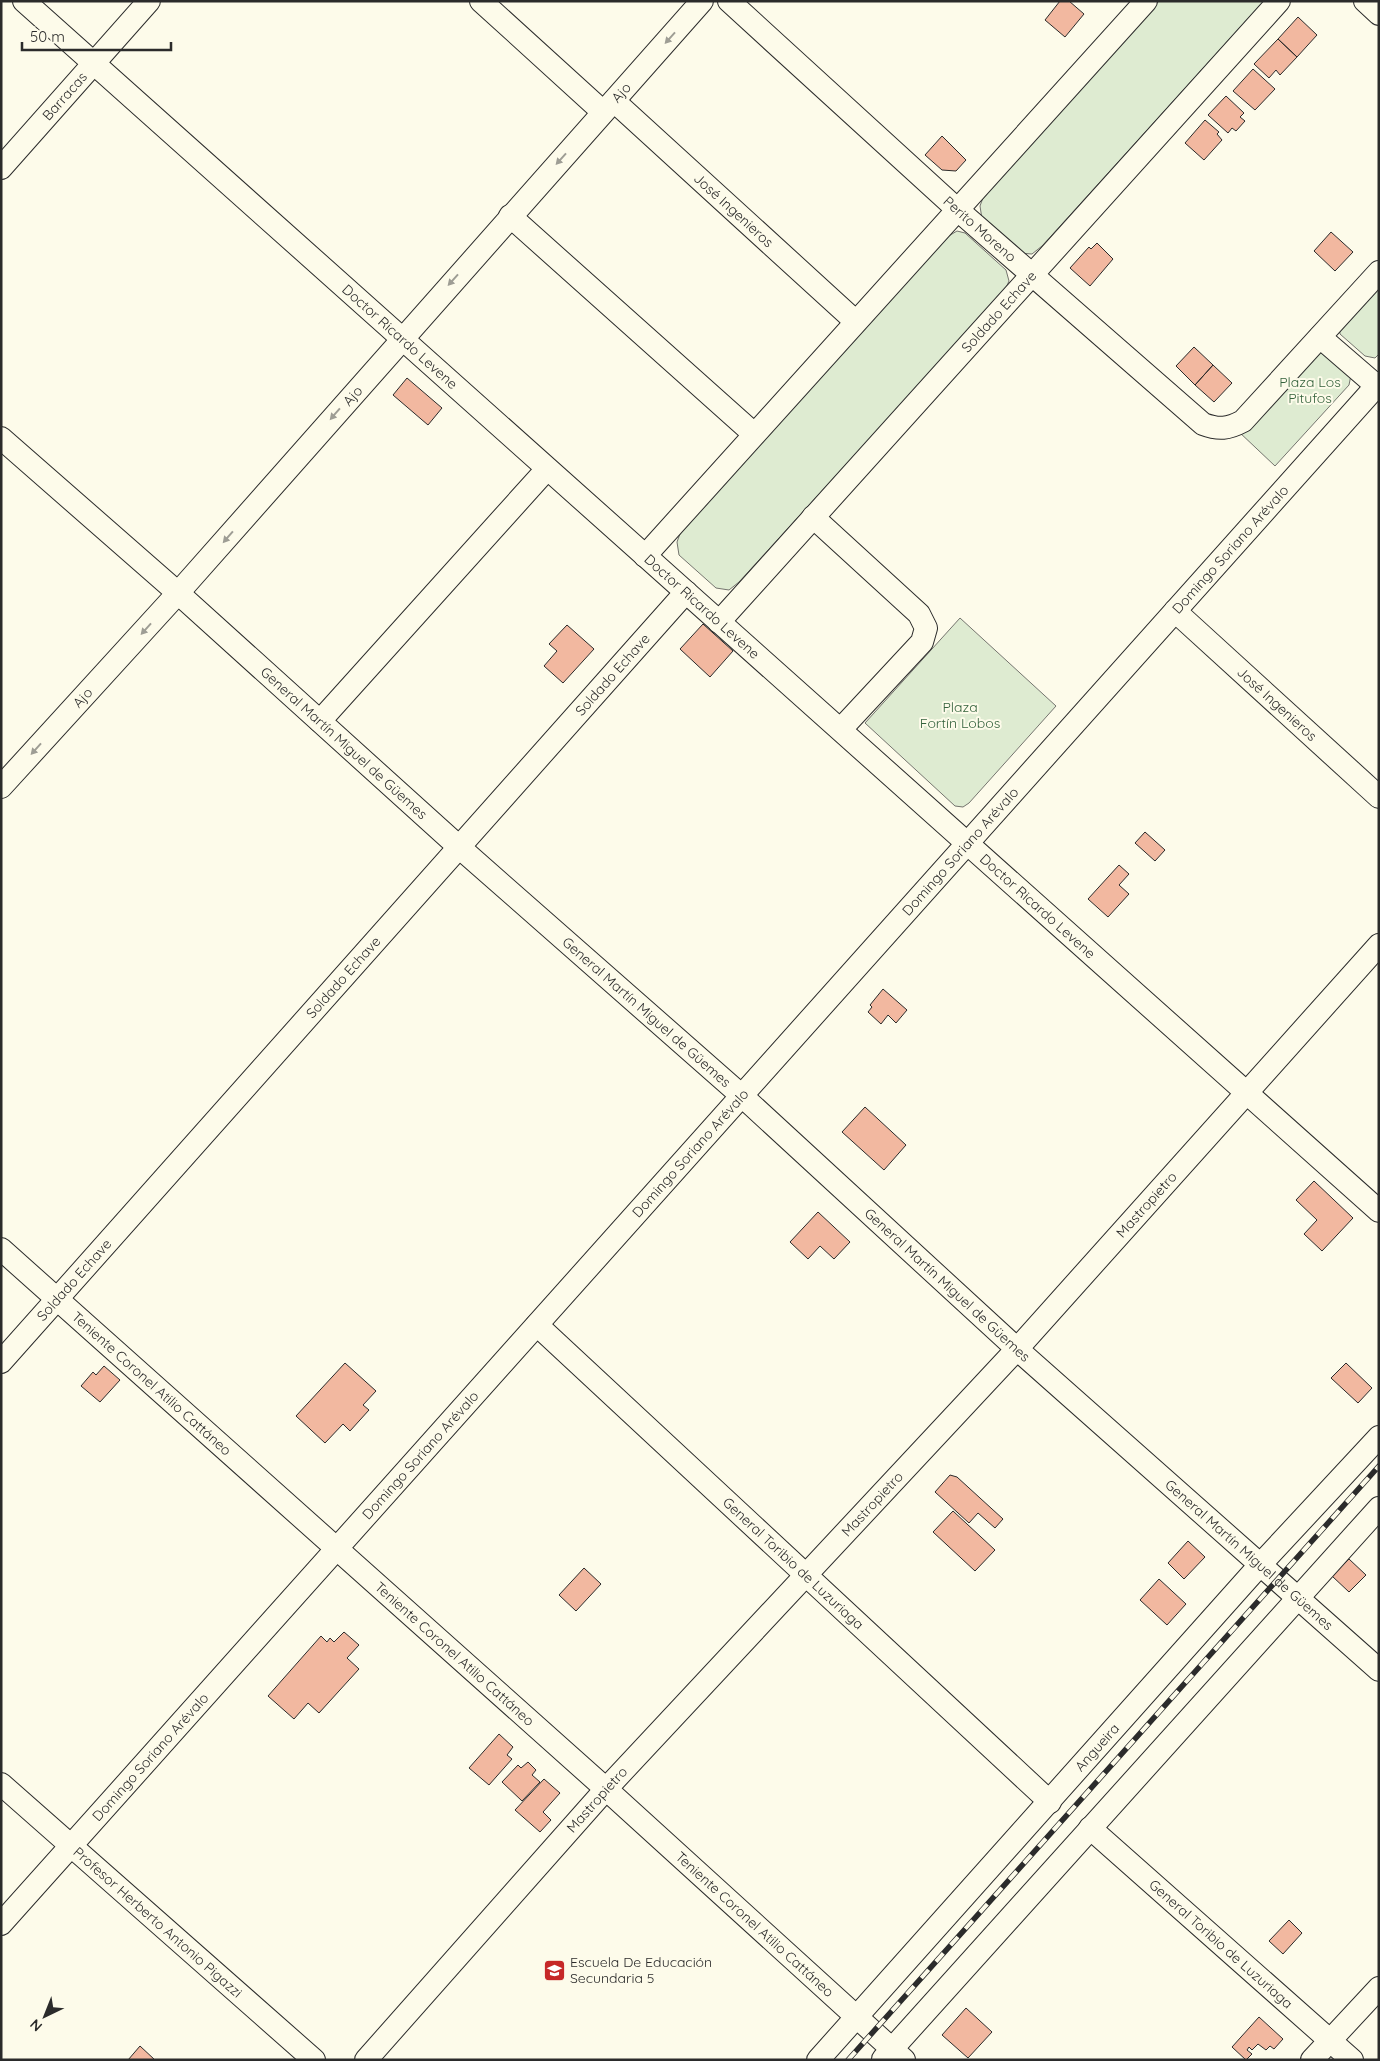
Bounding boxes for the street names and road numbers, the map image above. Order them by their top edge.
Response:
street label: Barracas [38,68,91,124]
street label: Ajo [607,79,635,106]
street label: José Ingenieros [690,169,777,251]
street label: Perito Moreno [940,192,1020,266]
street label: Soldado Echave [957,267,1040,356]
street label: Doctor Ricardo Levene [338,280,462,393]
street label: Ajo [339,382,366,410]
street label: Domingo Soriano Arévalo [1168,481,1292,617]
street label: Doctor Ricardo Levene [640,550,764,663]
street label: Soldado Echave [571,630,654,719]
street label: General Martín Miguel de Güemes [257,663,431,823]
street label: José Ingenieros [1233,663,1321,745]
street label: Ajo [69,684,96,712]
street label: Domingo Soriano Arévalo [898,783,1022,919]
street label: Doctor Ricardo Levene [976,850,1099,963]
street label: Soldado Echave [302,932,385,1022]
street label: General Martín Miguel de Güemes [559,933,735,1091]
street label: Domingo Soriano Arévalo [628,1085,752,1221]
street label: Mastropietro [1112,1168,1181,1241]
street label: General Martín Miguel de Güemes [861,1204,1034,1366]
street label: Soldado Echave [33,1235,115,1325]
street label: Teniente Coronel Atilio Cattáneo [68,1308,235,1459]
street label: Domingo Soriano Arévalo [358,1387,482,1523]
street label: Mastropietro [837,1468,907,1540]
street label: General Martín Miguel de Güemes [1161,1476,1337,1634]
street label: General Toribio de Luzuriaga [719,1493,868,1633]
street label: Teniente Coronel Atilio Cattáneo [371,1578,538,1730]
street label: Domingo Soriano Arévalo [88,1689,212,1825]
street label: Angueira [1071,1720,1123,1775]
street label: Mastropietro [563,1763,631,1836]
street label: Profesor Herberto Antonio Pigazzi [70,1843,246,2002]
street label: Teniente Coronel Atilio Cattáneo [672,1848,838,2001]
street label: General Toribio de Luzuriaga [1145,1876,1297,2012]

